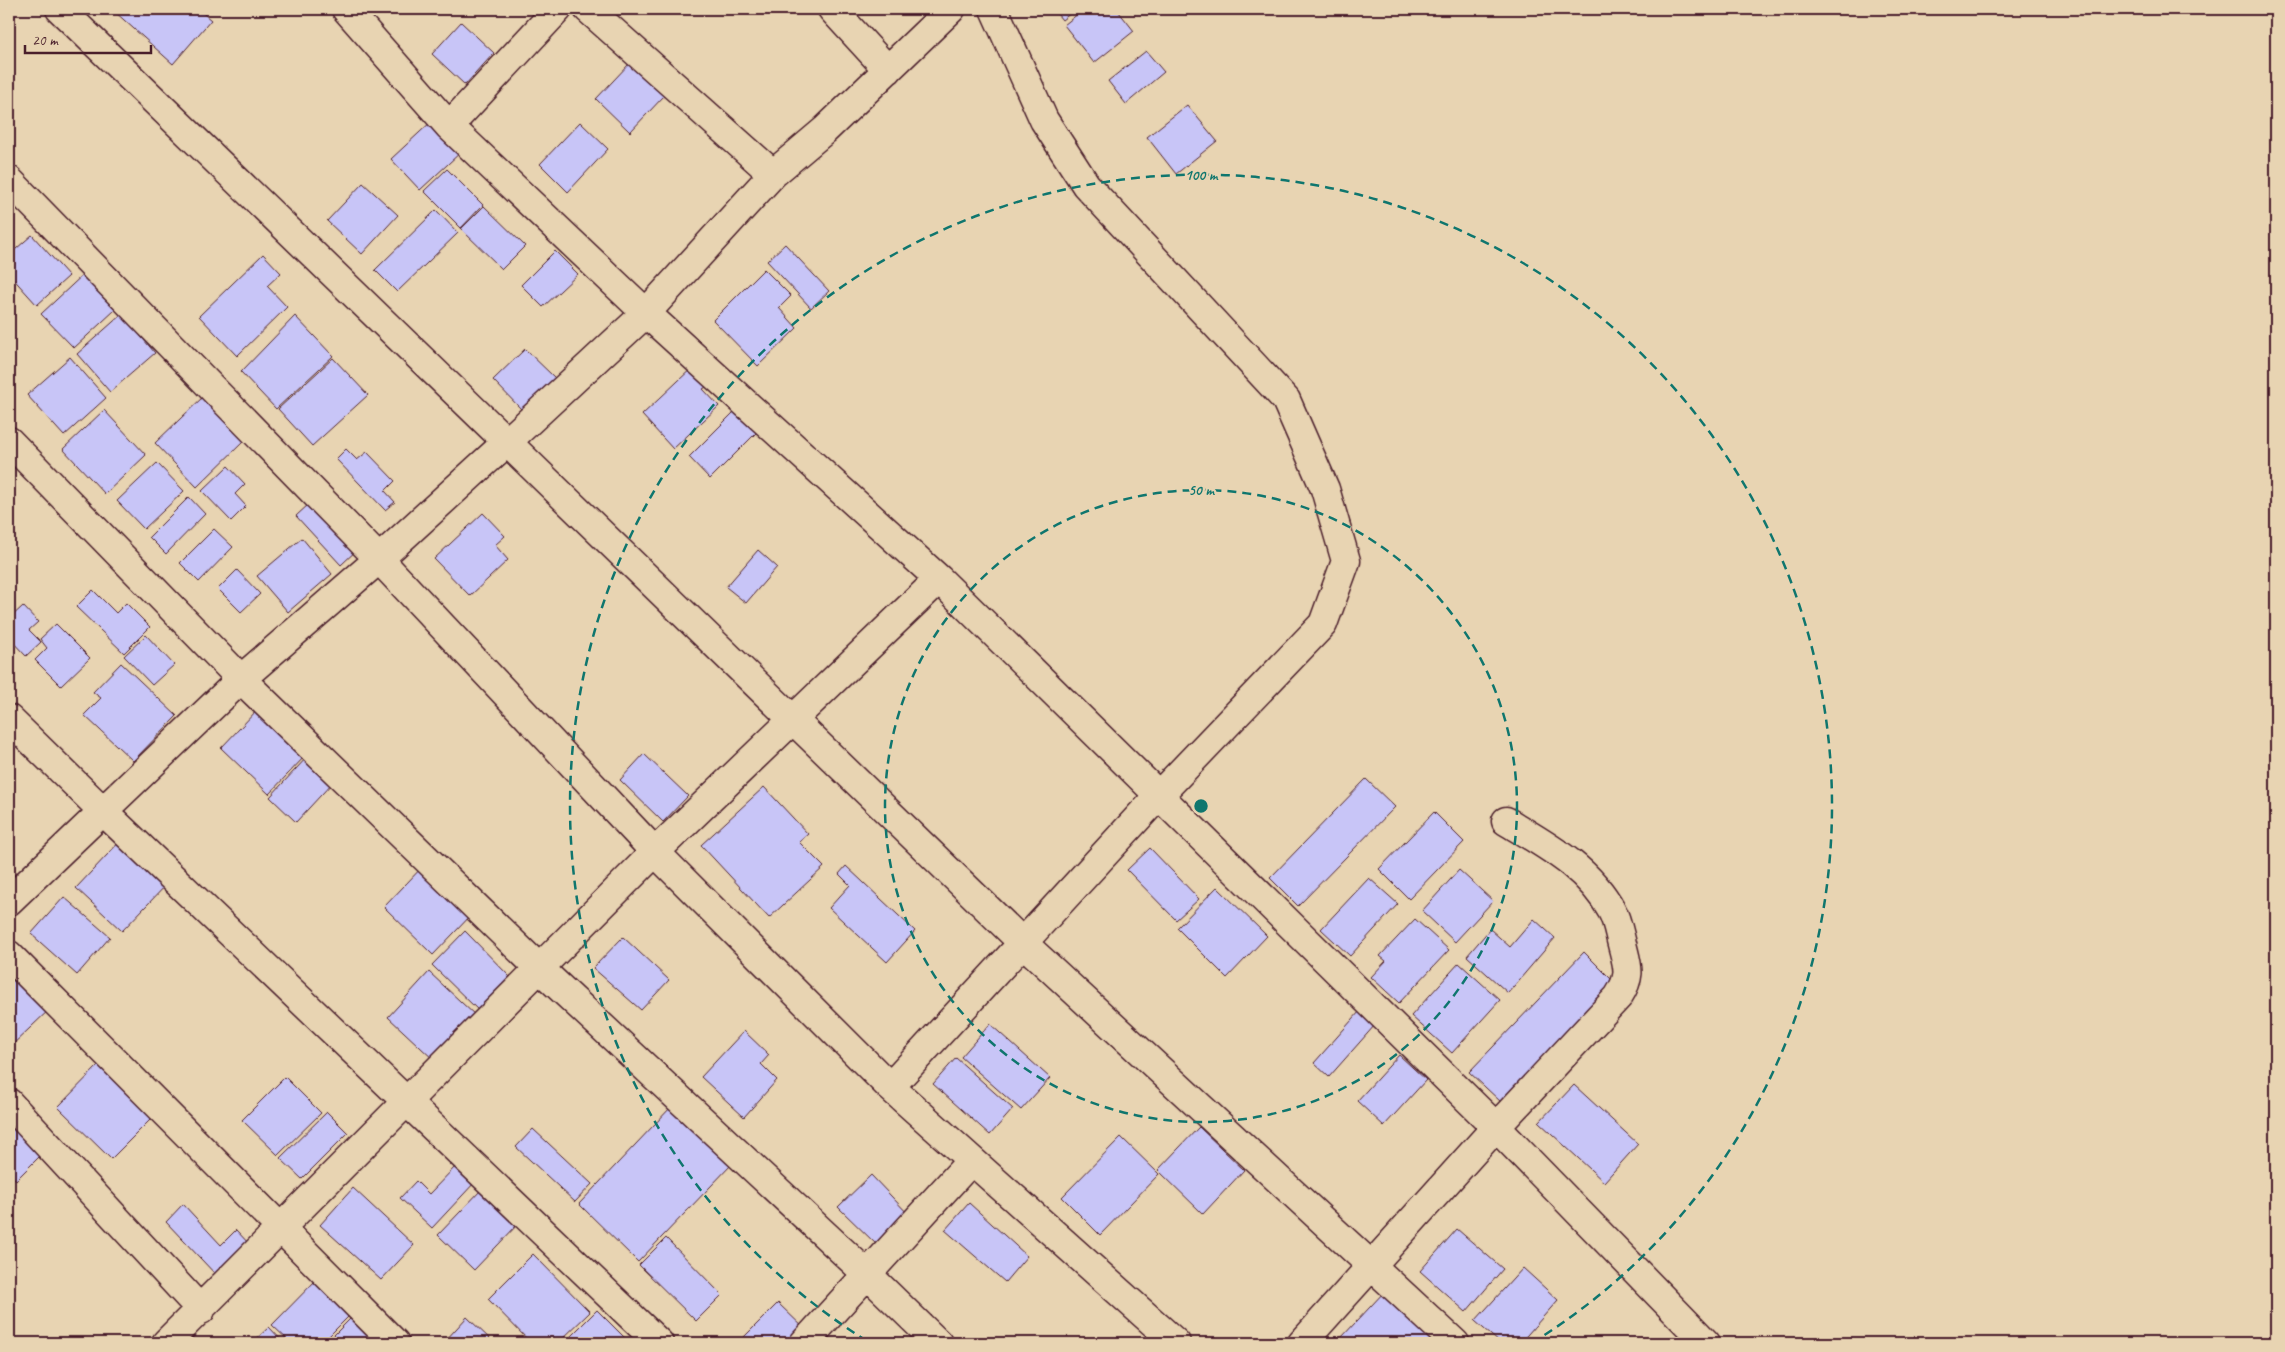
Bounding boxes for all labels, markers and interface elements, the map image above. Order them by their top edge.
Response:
scale bar [25,22,151,54]
text: 20 m [32,31,59,50]
text: 100 m [1185,166,1219,185]
text: 50 m [1188,481,1215,500]
centre of rings [1192,797,1210,815]

